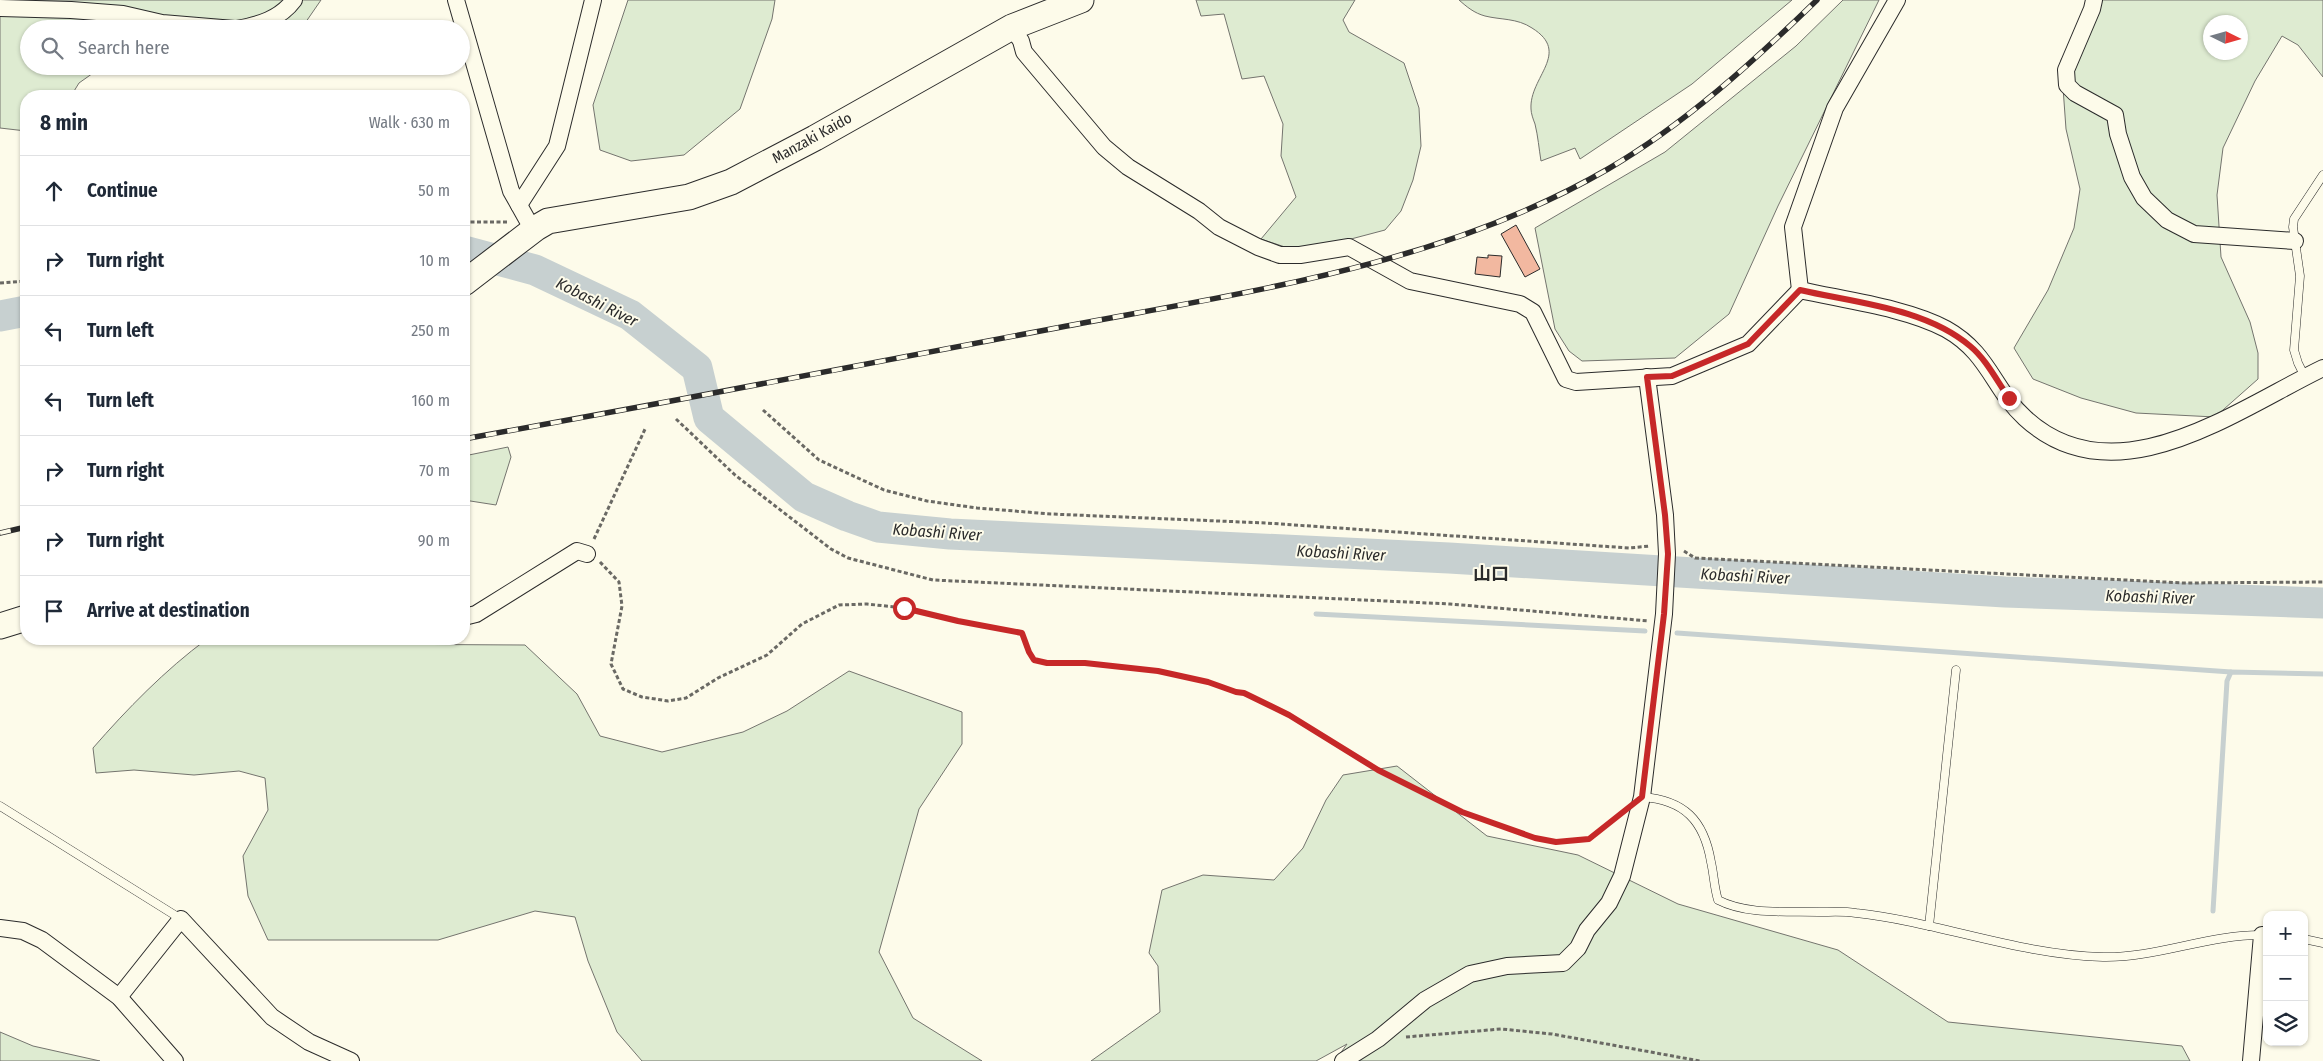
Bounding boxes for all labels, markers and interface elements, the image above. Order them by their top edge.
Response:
north arrow [2203,15,2248,60]
search box [20,20,470,75]
icon: search [38,34,66,62]
text: Search here [78,36,170,59]
street label: Manzaki Kaido [769,109,855,167]
text: 8 min [40,110,88,136]
text: Walk · 630 m [369,113,450,132]
icon: ahead [40,177,68,205]
text: Continue [87,179,158,202]
text: 50 m [418,181,450,200]
icon: right [40,247,68,275]
text: Turn right [87,249,164,272]
text: 10 m [419,251,450,270]
water label: Kobashi River [553,273,641,331]
icon: left [40,317,68,345]
text: Turn left [87,319,154,342]
text: 250 m [411,321,450,340]
icon: left [40,387,68,415]
route end [1998,387,2021,410]
text: Turn left [87,389,154,412]
text: 160 m [411,391,450,410]
icon: right [40,457,68,485]
text: Turn right [87,459,164,482]
text: 70 m [419,461,450,480]
water label: Kobashi River [892,519,983,545]
icon: right [40,527,68,555]
text: Turn right [87,529,164,552]
text: 90 m [418,531,450,550]
water label: Kobashi River [1296,541,1386,565]
district label: 山口 [1473,563,1509,585]
water label: Kobashi River [1700,564,1790,588]
water label: Kobashi River [2105,586,2195,608]
icon: arrive [40,597,68,625]
route start [893,597,916,620]
text: Arrive at destination [87,599,250,622]
map controls [2263,911,2308,1046]
button: + [2263,911,2308,956]
button: − [2263,956,2308,1001]
button: layers [2263,1001,2308,1046]

